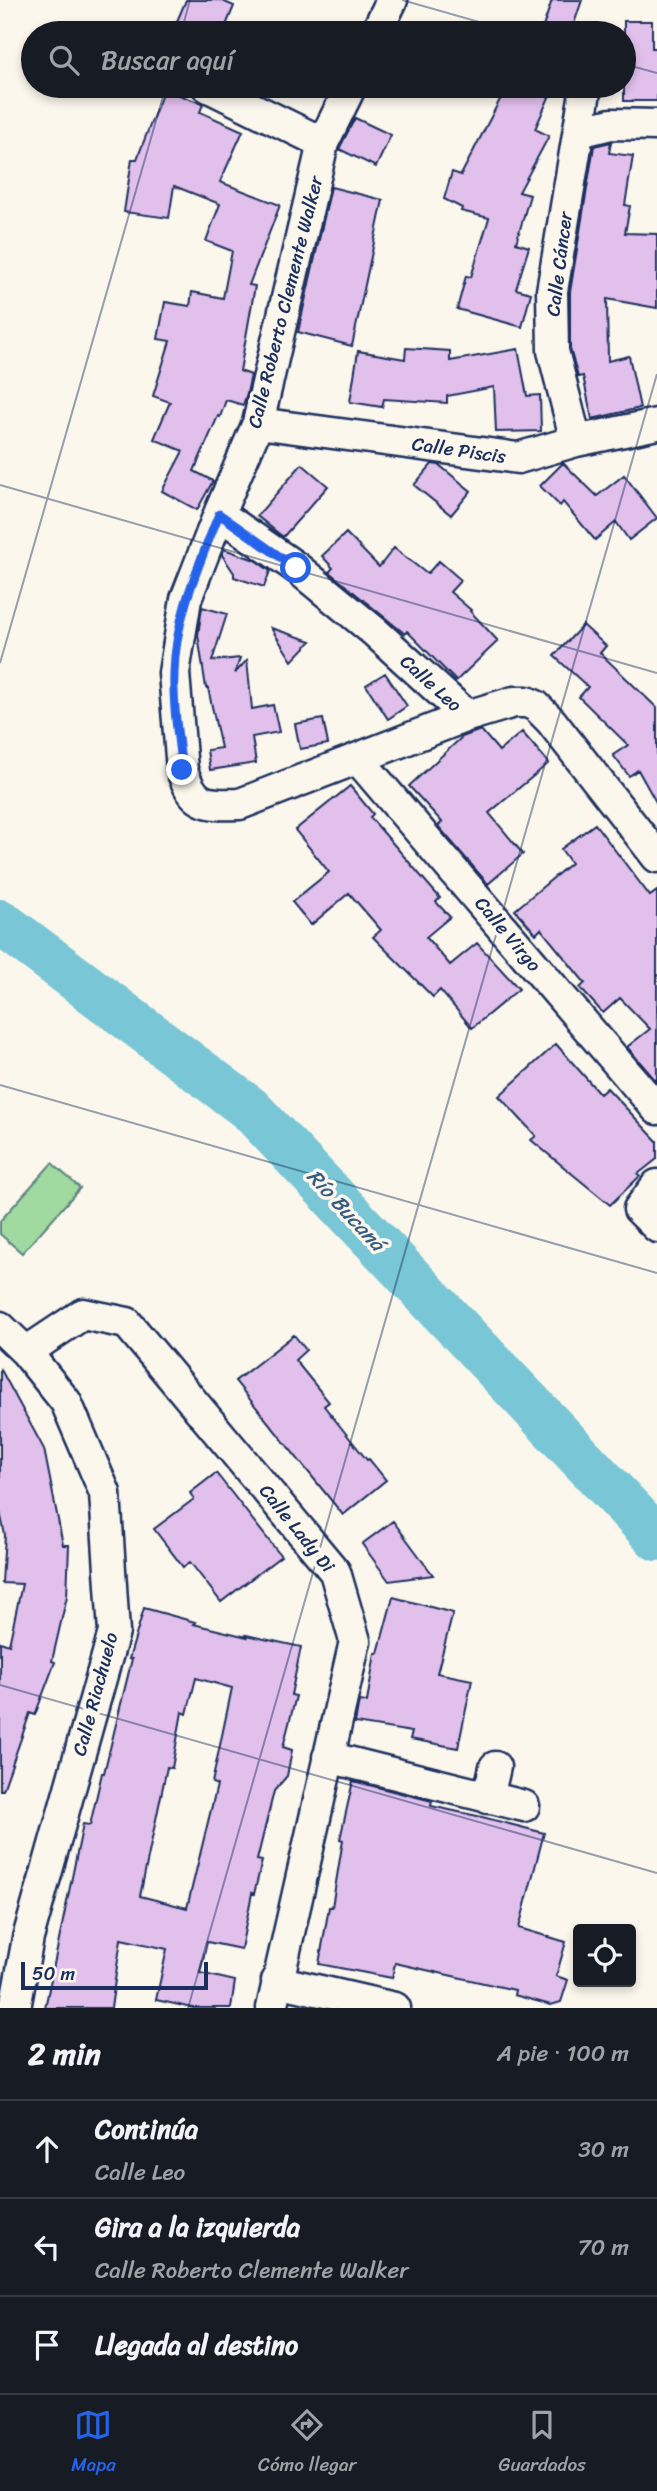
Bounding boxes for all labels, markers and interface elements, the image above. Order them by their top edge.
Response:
search box [21,21,636,98]
text: Buscar aquí [101,37,234,83]
icon: search [45,41,83,79]
street label: Calle Roberto Clemente Walker [238,171,333,432]
street label: Calle Cáncer [536,209,582,318]
street label: Calle Piscis [410,427,508,473]
route start [280,552,311,583]
street label: Calle Leo [392,646,470,720]
route end [166,754,197,785]
street label: Calle Virgo [466,889,550,980]
water label: Río Bucaná [297,1160,397,1263]
street label: Calle Lady Di [251,1476,344,1580]
street label: Calle Riachuelo [63,1628,127,1760]
map controls [573,1924,636,1987]
button: locate [573,1924,636,1987]
text: 50 m [32,1957,75,1990]
scale bar [21,1959,208,1991]
text: 2 min [28,2027,101,2081]
text: A pie · 100 m [497,2033,629,2074]
text: Continúa [95,2106,198,2152]
text: 30 m [578,2129,629,2170]
icon: ahead [28,2130,66,2168]
text: Calle Leo [95,2152,185,2193]
text: Gira a la izquierda [95,2204,300,2250]
text: 70 m [578,2227,629,2268]
icon: left [28,2228,66,2266]
text: Calle Roberto Clemente Walker [95,2250,409,2291]
text: Llegada al destino [95,2322,298,2368]
icon: arrive [28,2326,66,2364]
tab: Mapa [71,2406,116,2481]
tab: Cómo llegar [258,2406,356,2481]
tab: Guardados [499,2406,586,2481]

